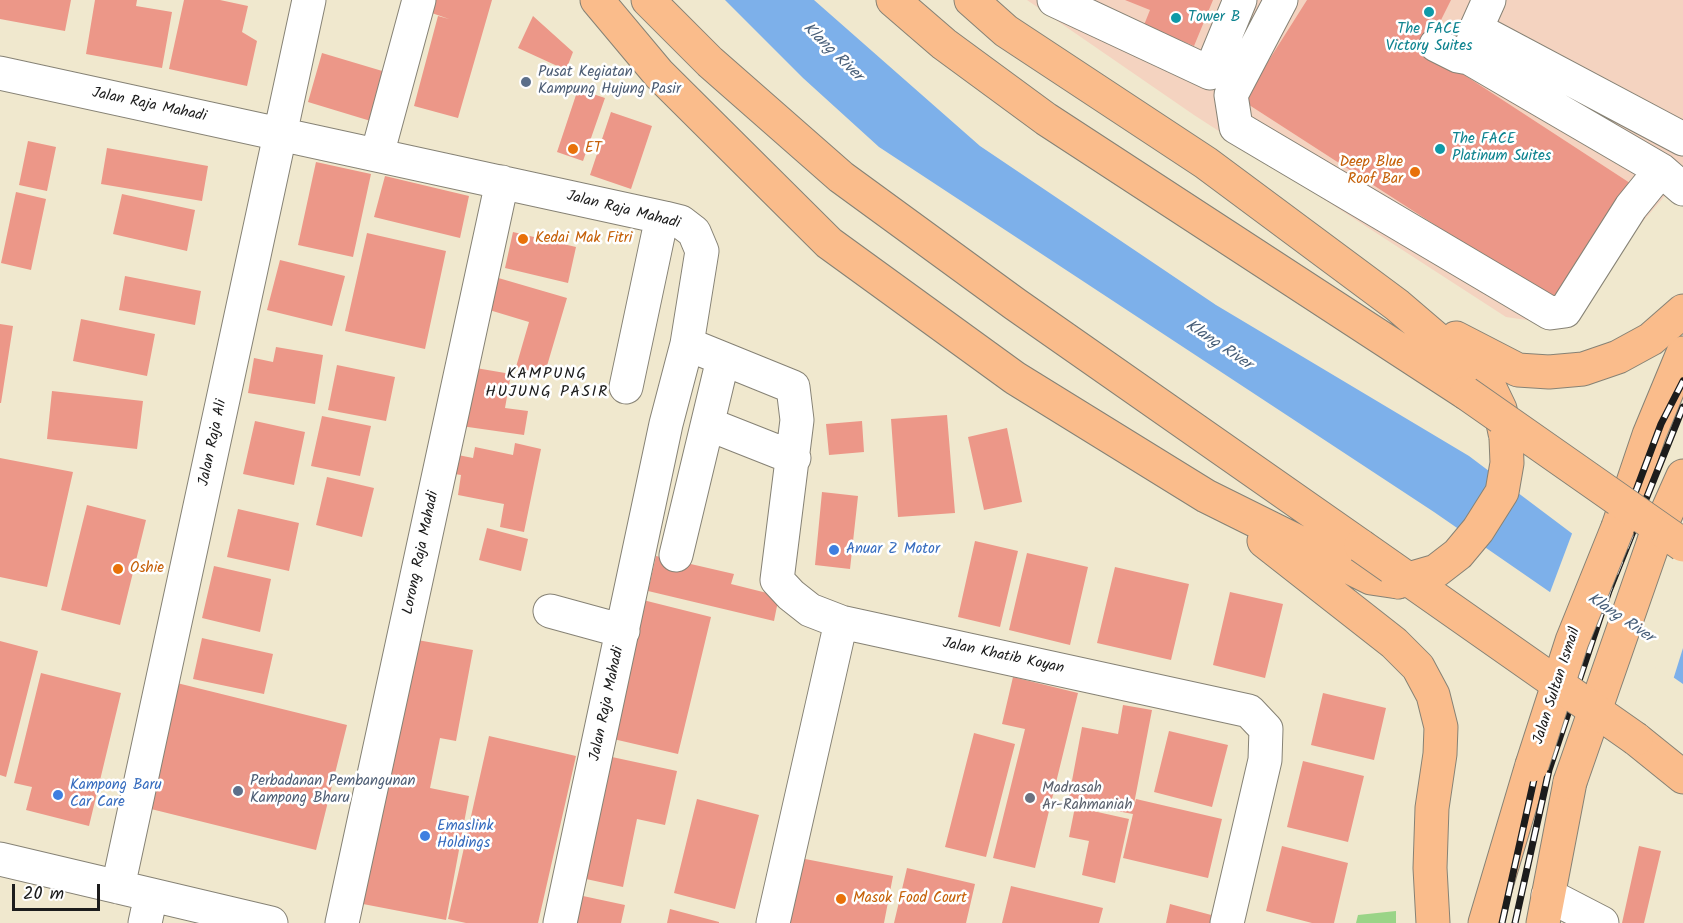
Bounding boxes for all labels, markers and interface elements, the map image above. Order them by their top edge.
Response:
marker: The FACE Victory Suites [1422,5,1436,19]
place label: Tower B [1188,9,1240,27]
marker: Tower B [1169,11,1183,25]
water label: Klang River [798,20,866,86]
place label: The FACE Victory Suites [1386,21,1472,56]
place label: Pusat Kegiatan Kampung Hujung Pasir [538,64,681,99]
marker: Pusat Kegiatan Kampung Hujung Pasir [519,75,533,89]
street label: Jalan Raja Mahadi [90,85,208,127]
place label: The FACE Platinum Suites [1452,131,1551,166]
place label: ET [585,140,602,158]
marker: ET [566,142,580,156]
marker: The FACE Platinum Suites [1433,142,1447,156]
place label: Deep Blue Roof Bar [1339,154,1403,189]
marker: Deep Blue Roof Bar [1408,165,1422,179]
street label: Jalan Raja Mahadi [564,188,682,234]
place label: Kedai Mak Fitri [535,230,632,248]
marker: Kedai Mak Fitri [516,232,530,246]
water label: Klang River [1181,317,1255,375]
district label: KAMPUNG HUJUNG PASIR [485,365,609,403]
street label: Jalan Raja Ali [196,398,232,488]
street label: Lorong Raja Mahadi [400,490,444,616]
place label: Anuar Z Motor [846,541,940,559]
marker: Anuar Z Motor [827,543,841,557]
place label: Oshie [130,560,164,578]
marker: Oshie [111,562,125,576]
water label: Klang River [1583,590,1657,648]
street label: Jalan Sultan Ismail [1531,625,1585,747]
street label: Jalan Khatib Koyan [941,635,1065,679]
street label: Jalan Raja Mahadi [587,645,629,763]
place label: Perbadanan Pembangunan Kampong Bharu [250,773,415,808]
place label: Kampong Baru Car Care [70,777,162,812]
place label: Madrasah Ar-Rahmaniah [1042,780,1132,815]
marker: Perbadanan Pembangunan Kampong Bharu [231,784,245,798]
marker: Kampong Baru Car Care [51,788,65,802]
marker: Madrasah Ar-Rahmaniah [1023,791,1037,805]
place label: Emaslink Holdings [437,818,493,853]
marker: Emaslink Holdings [418,829,432,843]
scale bar [15,872,104,910]
text: 20 m [23,880,64,909]
place label: Masok Food Court [853,890,967,908]
marker: Masok Food Court [834,892,848,906]

